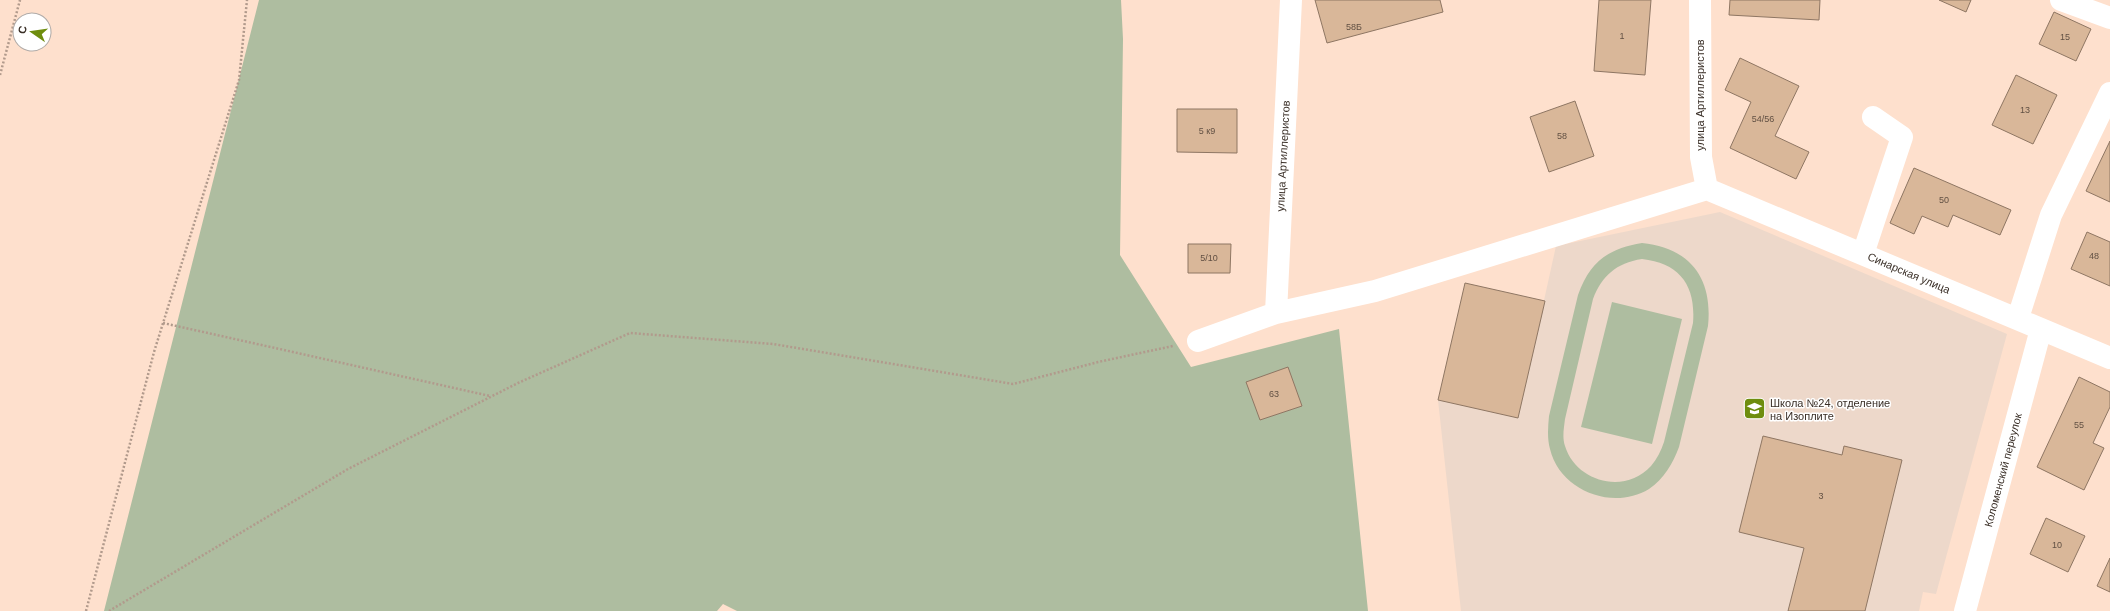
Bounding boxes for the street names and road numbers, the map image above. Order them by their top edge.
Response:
street label: улица Артиллеристов [1694,39,1706,151]
street label: улица Артиллеристов [1274,100,1292,212]
street label: Синарская улица [1866,250,1953,296]
street label: Коломенский переулок [1982,412,2024,528]

